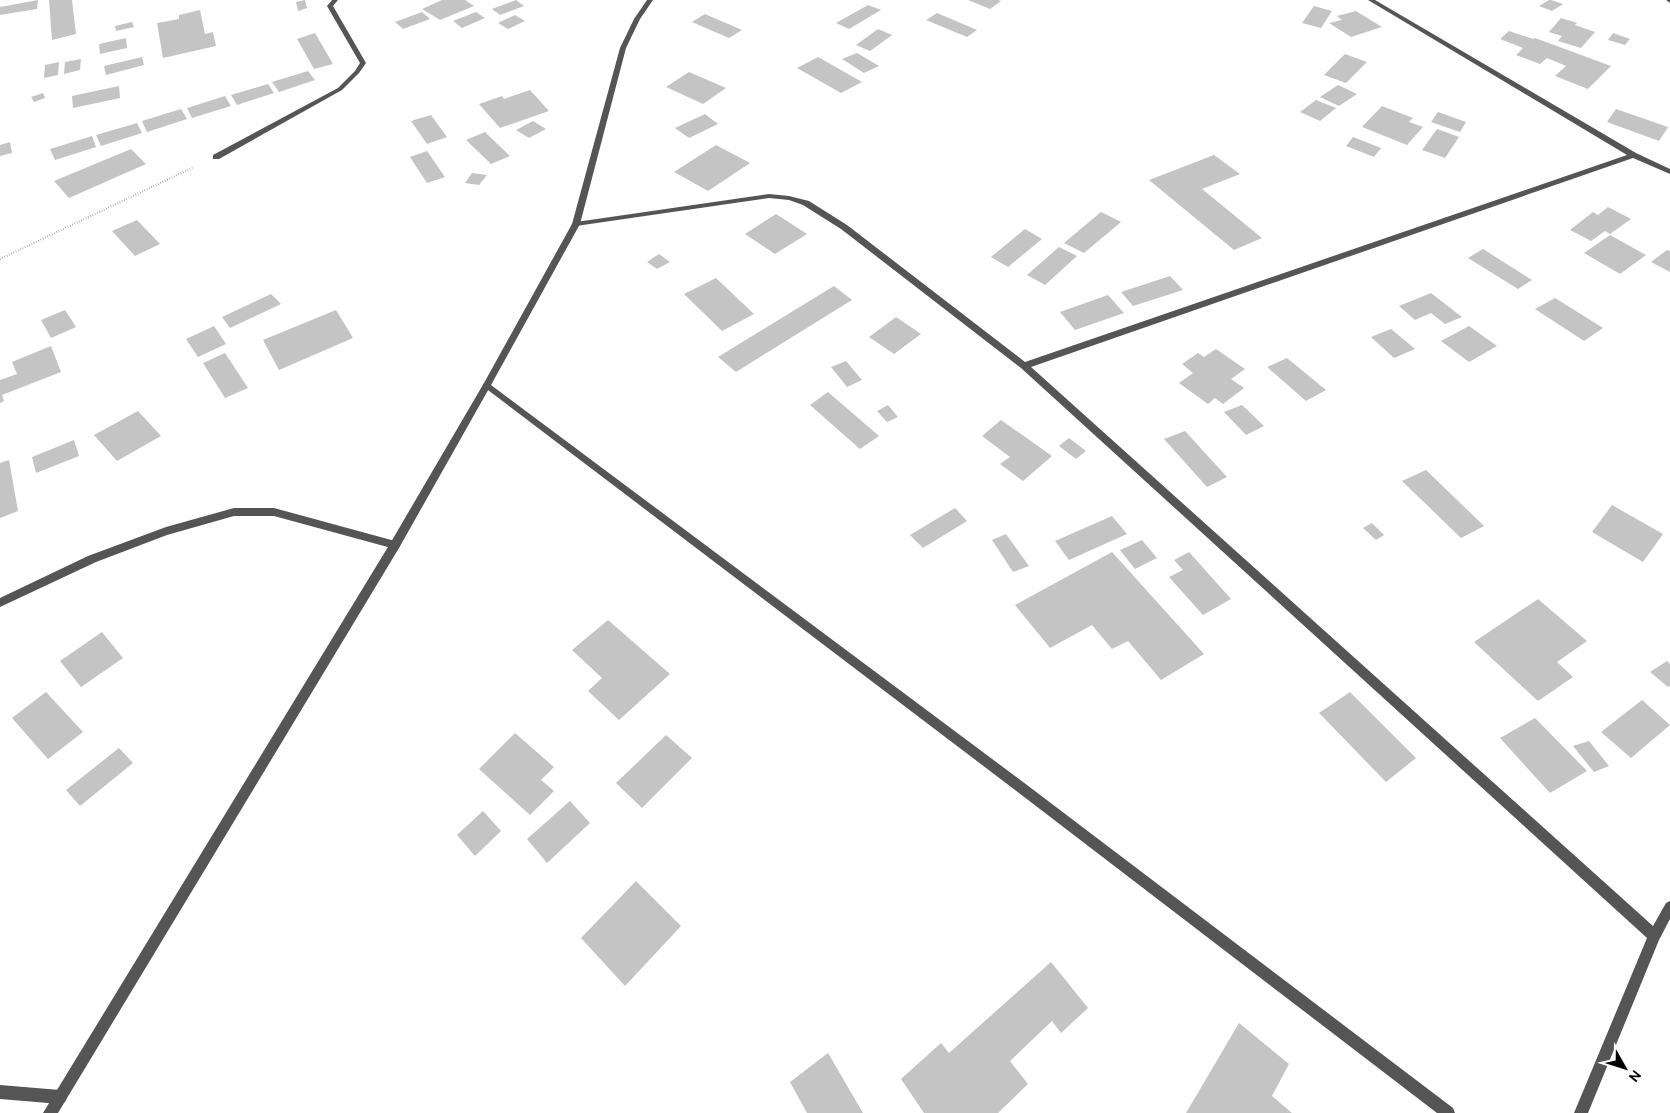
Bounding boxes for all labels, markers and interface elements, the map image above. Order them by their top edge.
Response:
north arrow [1600,1043,1650,1093]
text: N [1626,1067,1645,1085]

